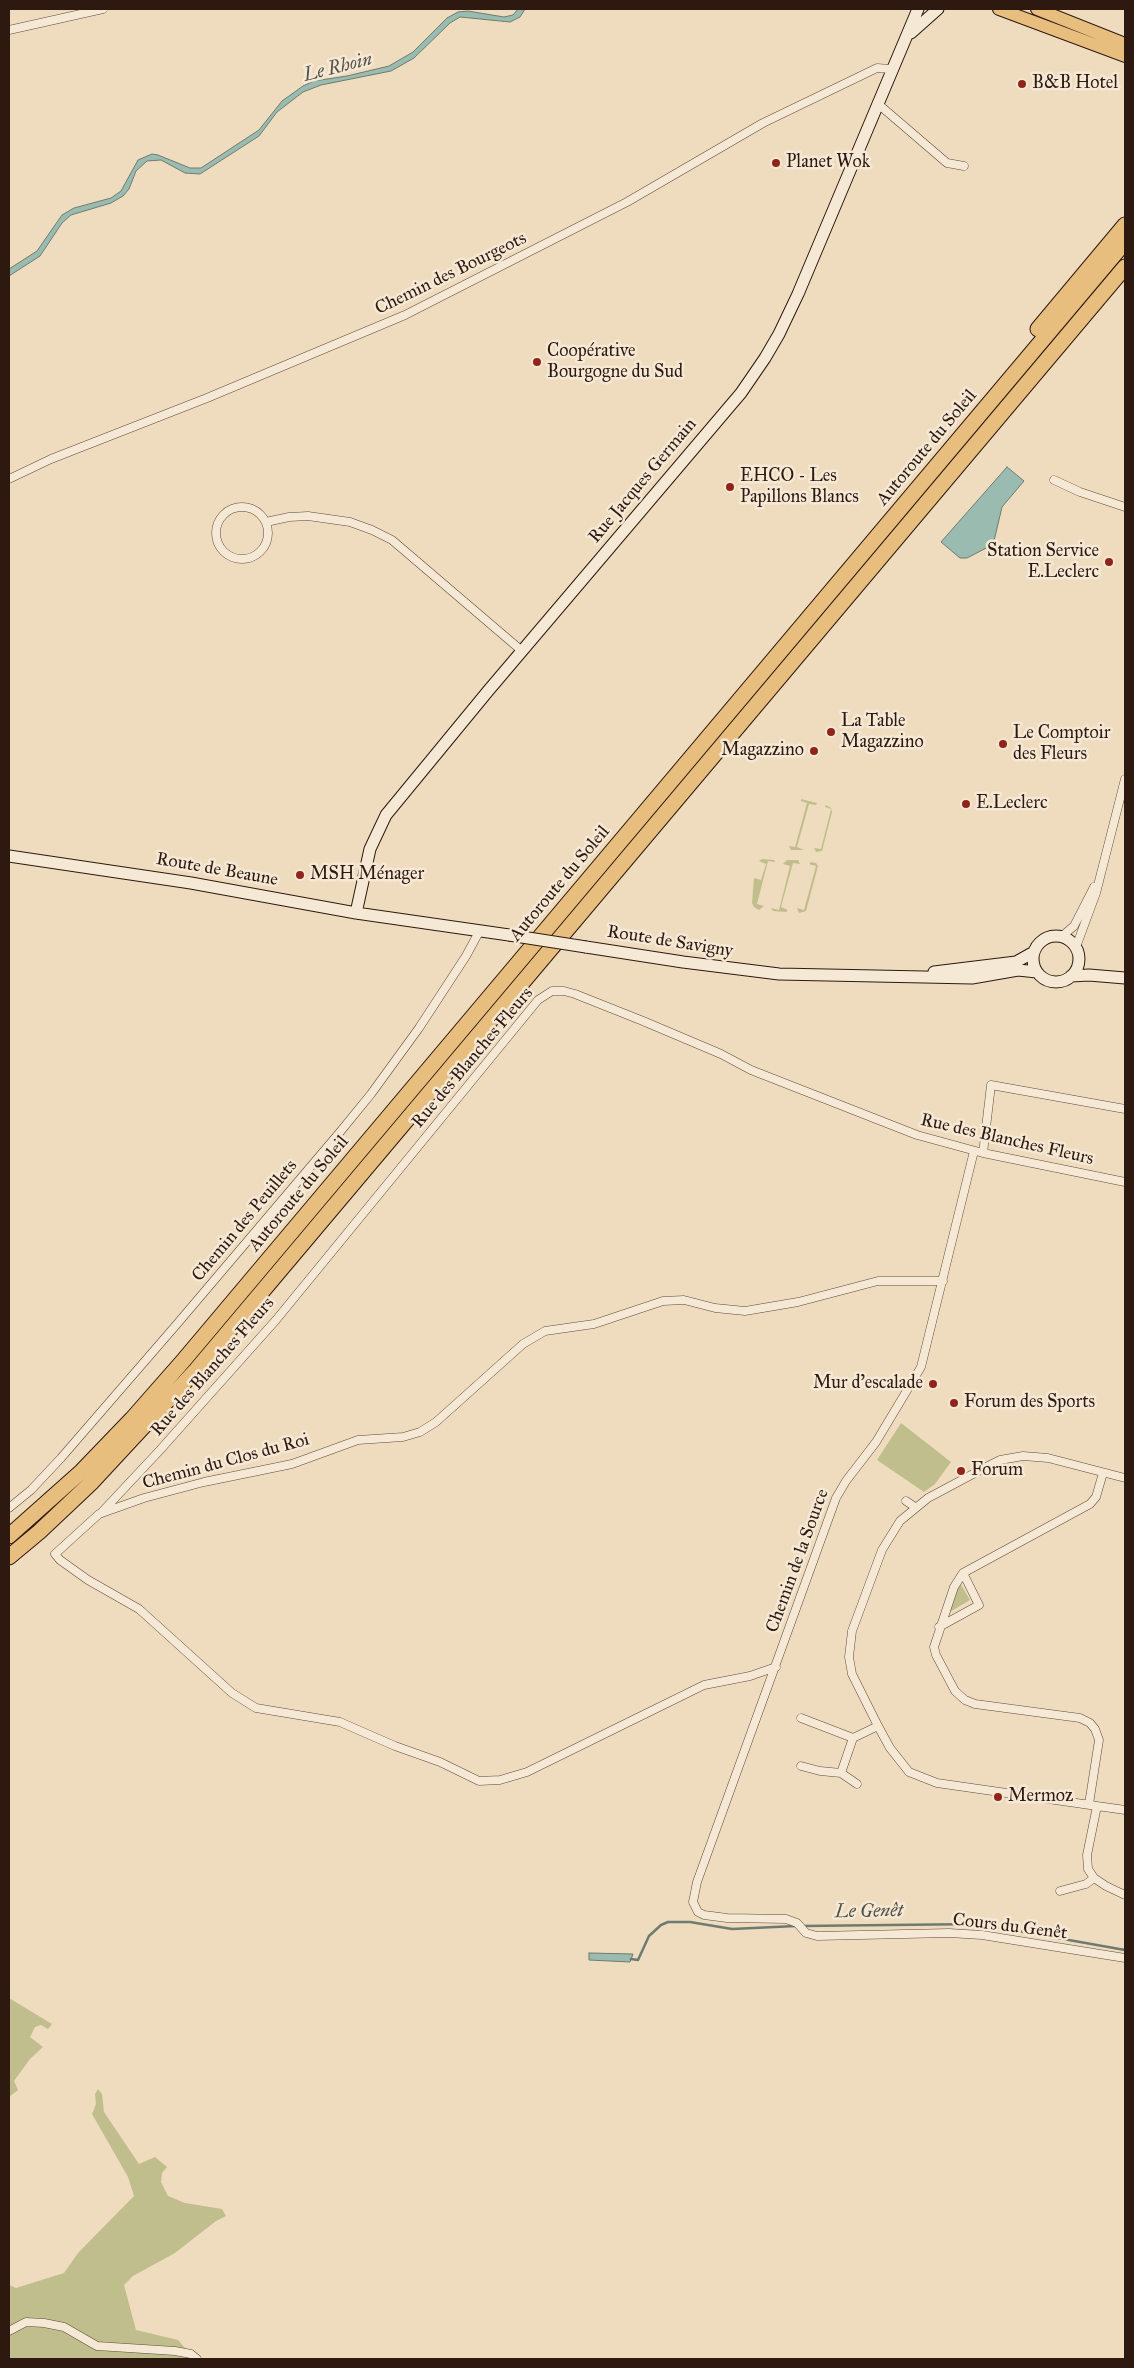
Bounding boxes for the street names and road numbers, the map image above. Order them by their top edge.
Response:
street label: Chemin des Bourgeots [372,228,530,320]
street label: Autoroute du Soleil [872,386,982,510]
street label: Rue Jacques Germain [584,414,702,548]
street label: Autoroute du Soleil [505,822,615,946]
street label: Route de Beaune [154,849,280,891]
street label: Route de Savigny [606,921,734,963]
street label: Rue des Blanches Fleurs [408,983,538,1133]
street label: Rue des Blanches Fleurs [918,1110,1096,1170]
street label: Autoroute du Soleil [244,1132,354,1256]
street label: Chemin des Peuillets [188,1156,302,1286]
street label: Rue des Blanches Fleurs [147,1293,279,1441]
street label: Chemin du Clos du Roi [140,1429,312,1495]
street label: Chemin de la Source [762,1486,834,1636]
street label: Cours du Genêt [952,1909,1068,1945]

